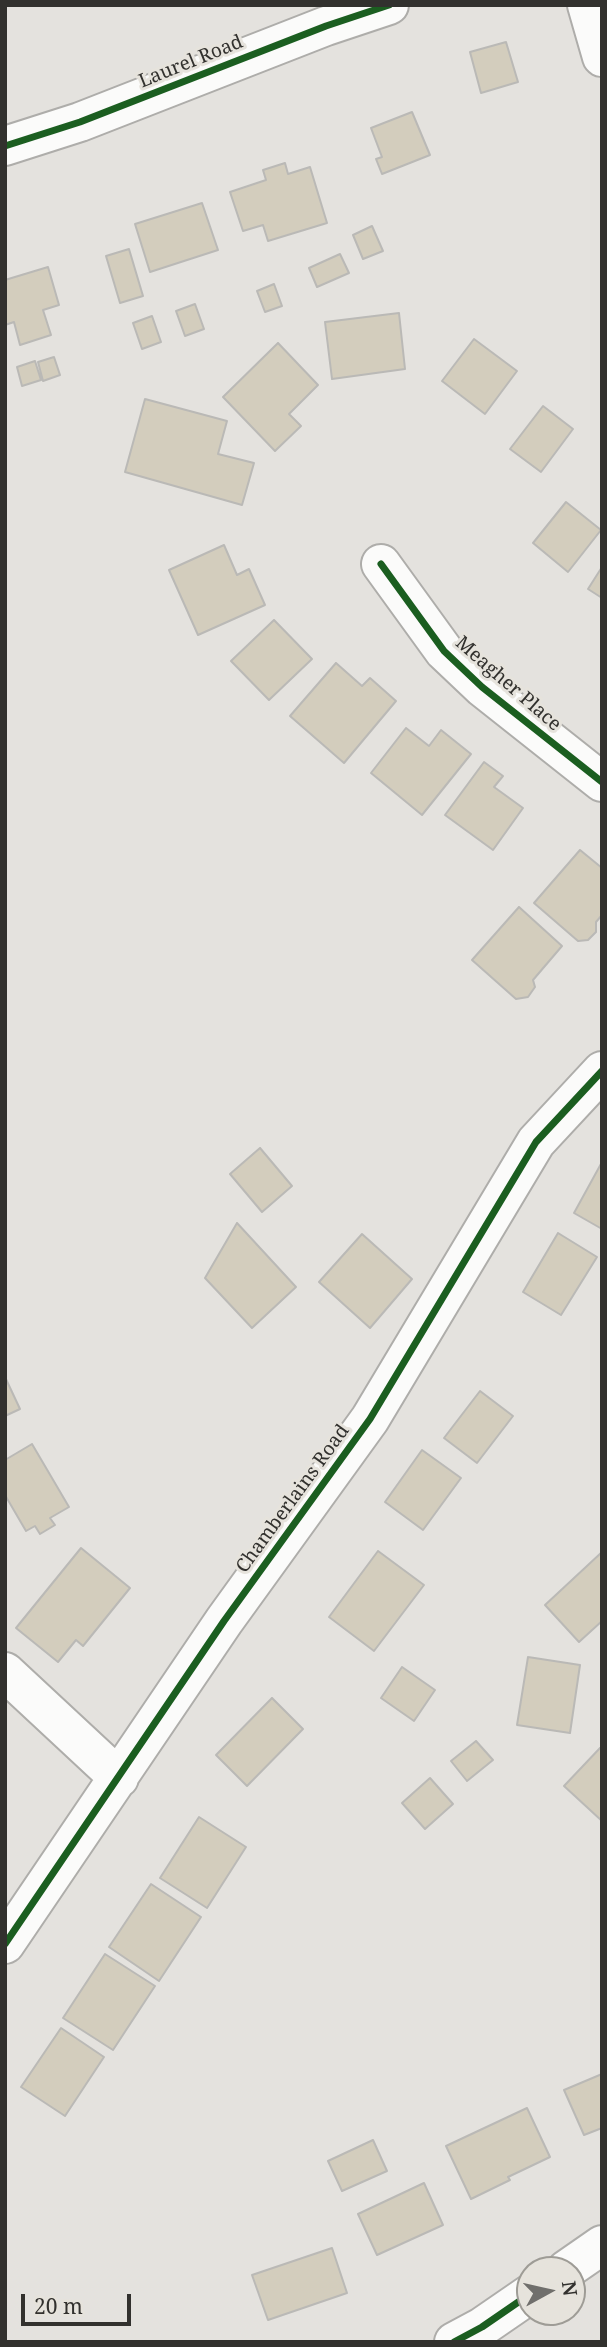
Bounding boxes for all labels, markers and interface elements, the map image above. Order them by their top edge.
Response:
street label: Laurel Road [136,31,246,93]
street label: Meagher Place [450,632,566,736]
street label: Chamberlains Road [232,1421,354,1577]
north arrow [516,2256,586,2326]
text: N [556,2279,584,2298]
scale bar [24,2280,135,2324]
text: 20 m [34,2292,83,2320]

